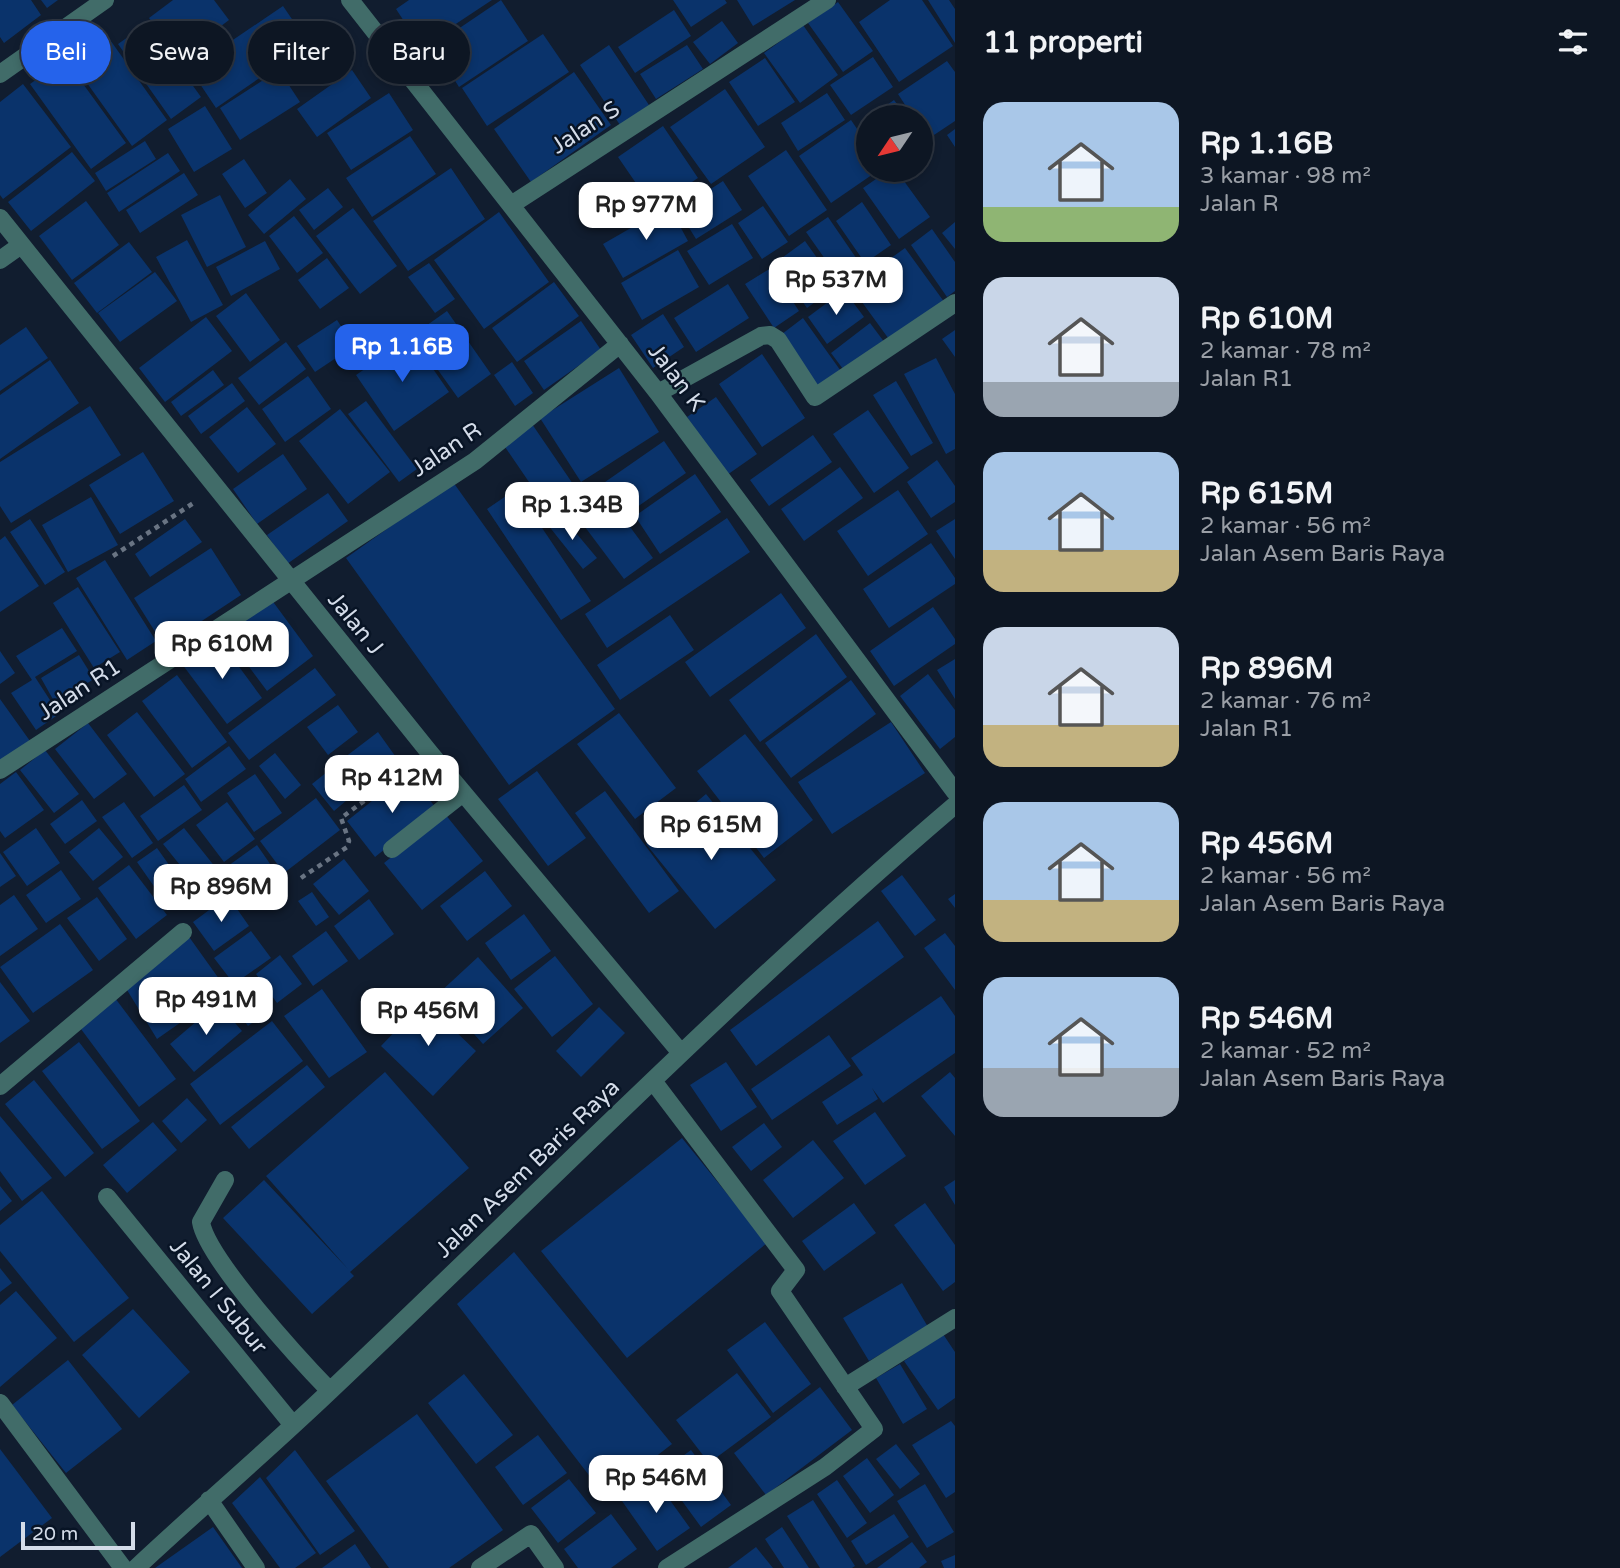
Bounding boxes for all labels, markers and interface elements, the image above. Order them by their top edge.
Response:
chip: Beli [21,21,111,84]
chip: Sewa [125,21,234,84]
chip: Filter [248,21,354,84]
chip: Baru [368,21,470,84]
icon: filters [1554,23,1592,61]
text: 11 properti [983,24,1143,61]
street label: Jalan S [546,95,625,160]
north arrow [856,105,933,182]
map controls [856,105,933,182]
text: Rp 1.16B [1200,125,1333,162]
icon: home [1039,130,1123,214]
text: 3 kamar · 98 m² [1200,162,1371,190]
pin: Rp 977M [581,182,711,242]
text: Jalan R [1200,190,1279,218]
text: Rp 977M [595,191,697,219]
pin: Rp 537M [771,258,901,317]
text: Rp 537M [785,266,887,294]
text: Rp 610M [1200,300,1334,337]
icon: home [1039,305,1123,389]
pin: Rp 1.16B [330,324,474,384]
text: Rp 1.16B [351,333,453,361]
text: 2 kamar · 78 m² [1200,337,1371,365]
street label: Jalan K [642,338,711,417]
text: Jalan R1 [1200,365,1293,393]
street label: Jalan R [406,416,487,483]
text: Rp 615M [1200,475,1334,512]
icon: home [1039,480,1123,564]
pin: Rp 1.34B [500,482,644,542]
text: Rp 1.34B [521,491,623,519]
text: 2 kamar · 56 m² [1200,512,1371,540]
text: Jalan Asem Baris Raya [1200,540,1445,568]
street label: Jalan J [321,586,389,661]
pin: Rp 610M [157,622,287,681]
text: Rp 610M [171,630,273,658]
text: Rp 896M [1200,650,1334,687]
street label: Jalan R1 [33,653,126,727]
icon: home [1039,655,1123,739]
text: 2 kamar · 76 m² [1200,687,1371,715]
text: Jalan R1 [1200,715,1293,743]
pin: Rp 412M [327,756,457,815]
text: Rp 412M [341,764,443,792]
pin: Rp 615M [646,802,776,862]
text: Rp 615M [660,811,762,839]
text: Rp 456M [1200,825,1334,862]
icon: home [1039,830,1123,914]
text: 2 kamar · 56 m² [1200,862,1371,890]
pin: Rp 896M [156,864,286,924]
text: Rp 896M [170,873,272,901]
text: Jalan Asem Baris Raya [1200,890,1445,918]
pin: Rp 491M [141,978,271,1037]
text: Rp 491M [155,986,257,1014]
pin: Rp 456M [363,988,493,1048]
text: Rp 456M [377,997,479,1025]
text: Rp 546M [1200,1000,1334,1037]
icon: home [1039,1005,1123,1089]
text: 2 kamar · 52 m² [1200,1037,1371,1065]
text: Jalan Asem Baris Raya [1200,1065,1445,1093]
street label: Jalan Asem Baris Raya [430,1073,626,1264]
street label: Jalan I Subur [163,1233,273,1360]
pin: Rp 546M [591,1456,721,1515]
text: Rp 546M [605,1464,707,1492]
scale bar [21,1519,135,1551]
text: 20 m [32,1523,78,1545]

